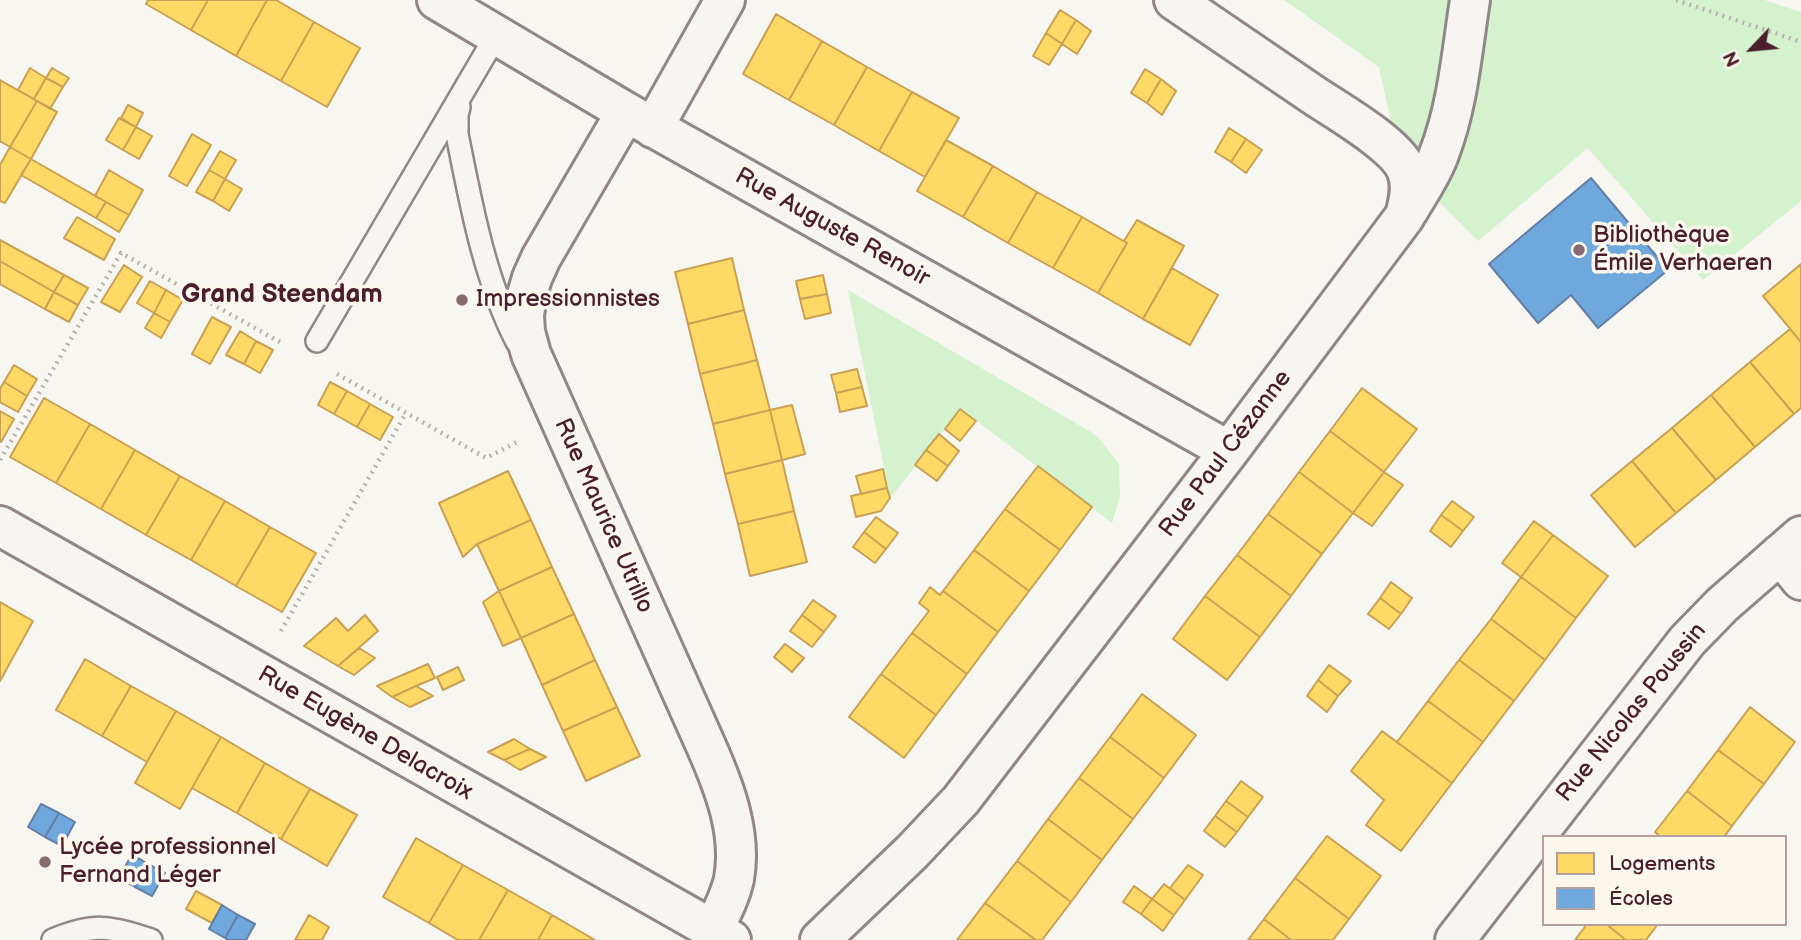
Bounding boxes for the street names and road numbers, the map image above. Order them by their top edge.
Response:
street label: Rue Auguste Renoir [730,163,934,293]
street label: Rue Paul Cézanne [1154,365,1298,543]
street label: Rue Maurice Utrillo [547,414,659,618]
street label: Rue Nicolas Poussin [1551,618,1713,808]
street label: Rue Eugène Delacroix [252,661,478,807]

